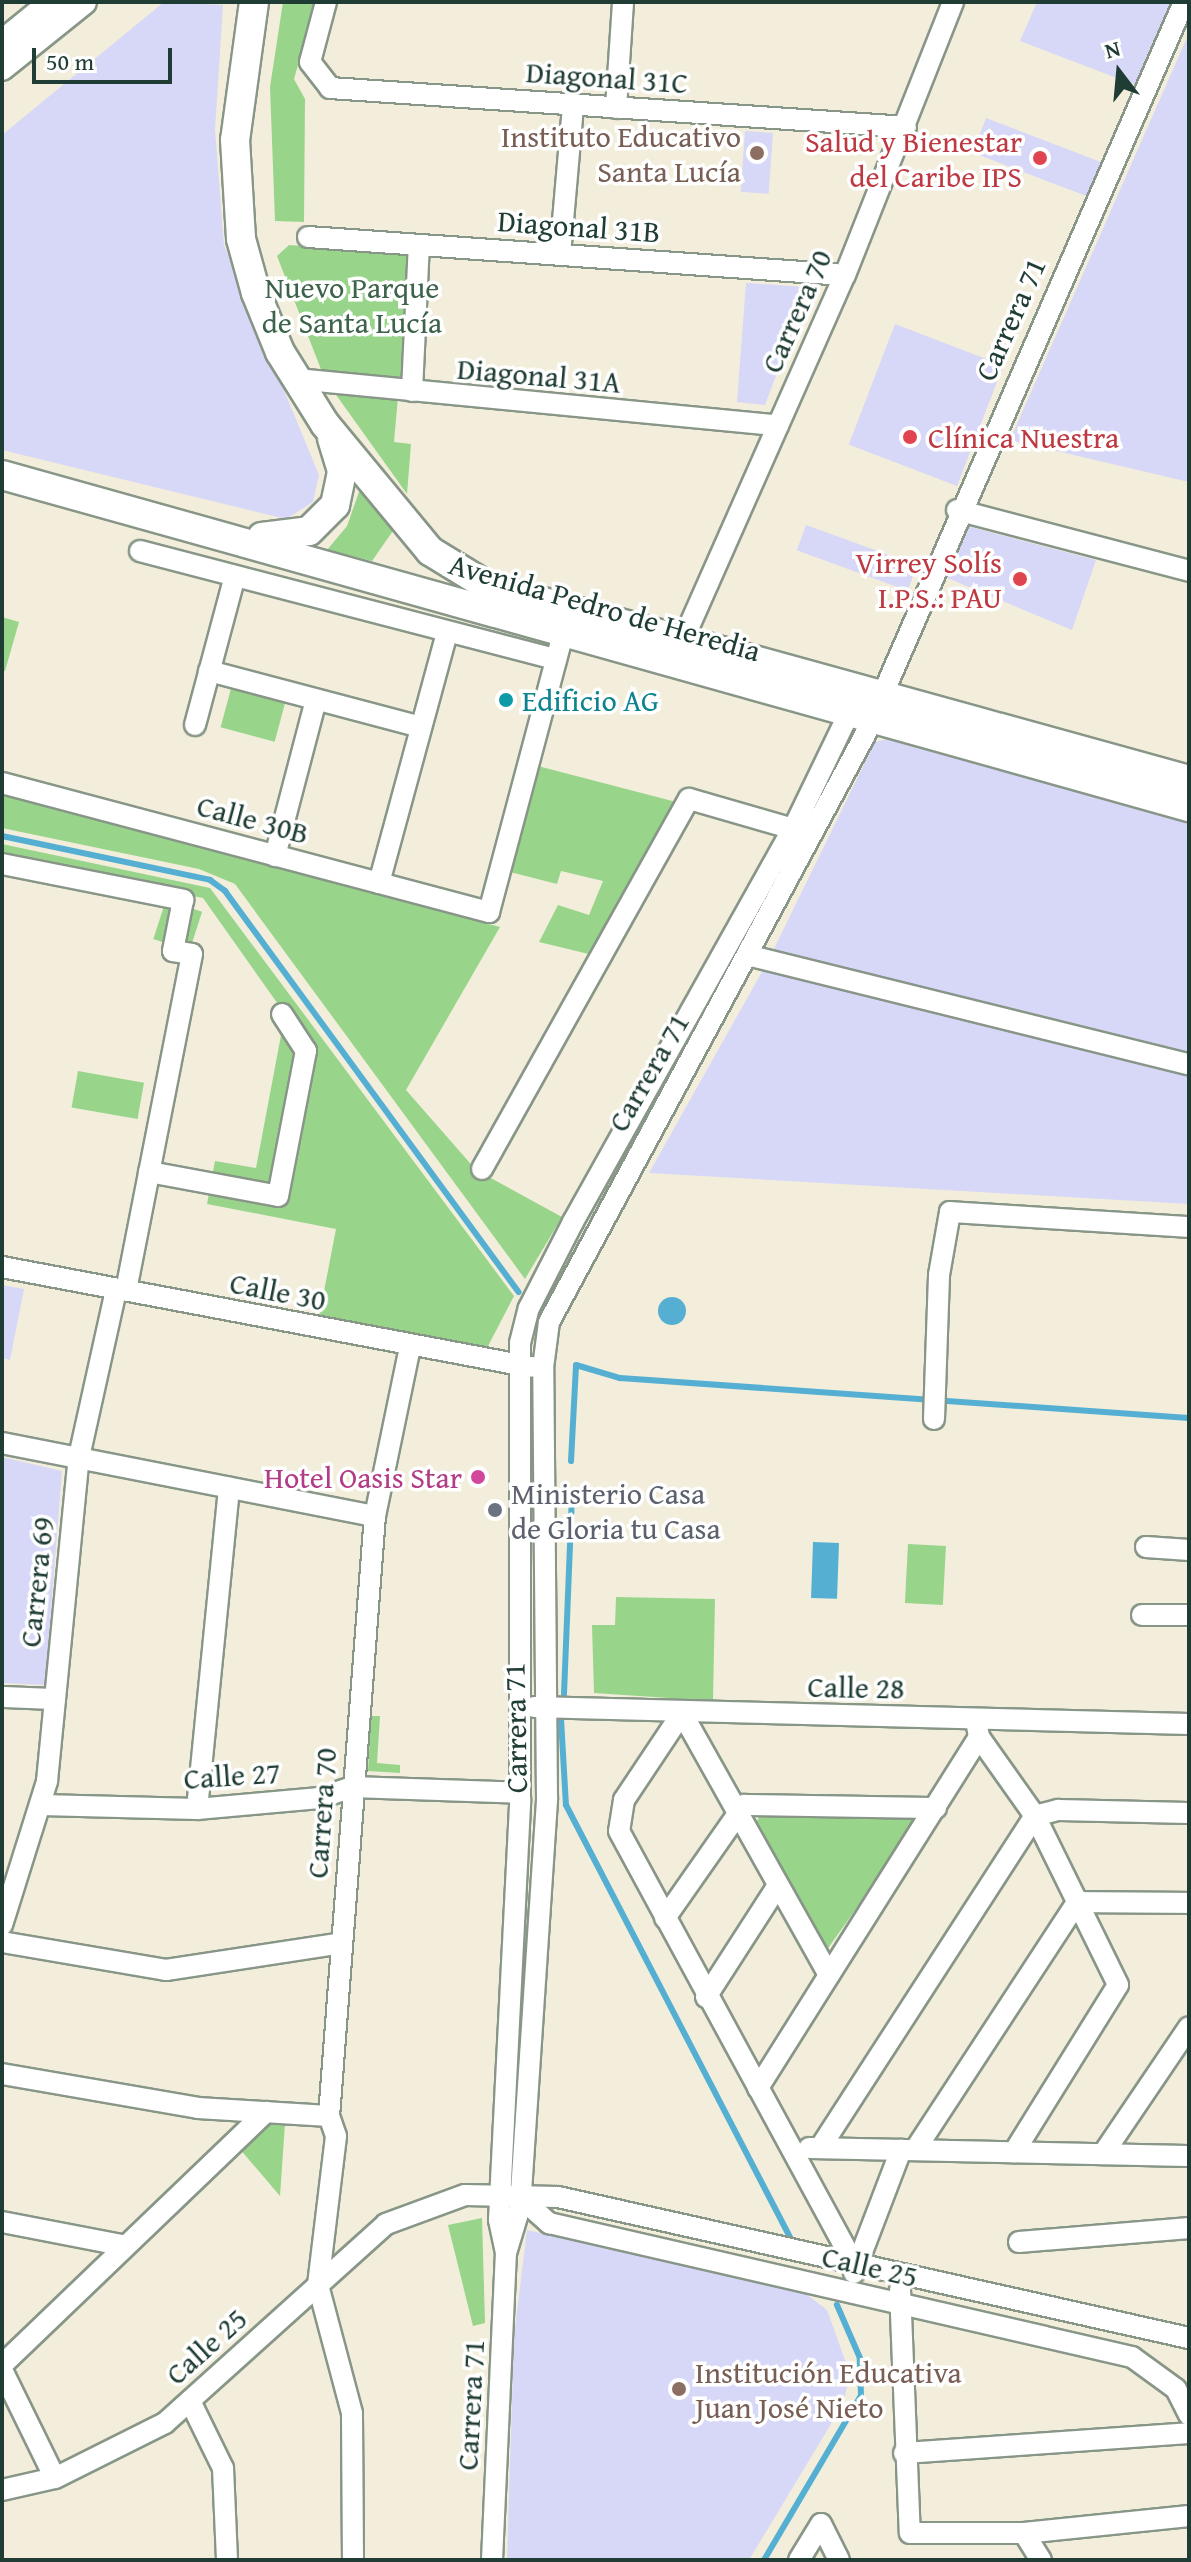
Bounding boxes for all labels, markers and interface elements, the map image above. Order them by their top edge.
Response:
scale bar [36,32,176,82]
north arrow [1079,32,1159,112]
text: N [1101,32,1124,66]
text: 50 m [46,44,94,79]
street label: Diagonal 31C [525,53,689,101]
place label: Instituto Educativo Santa Lucía [501,118,741,188]
place label: Salud y Bienestar del Caribe IPS [805,123,1022,194]
marker: Instituto Educativo Santa Lucía [748,144,766,162]
marker: Salud y Bienestar del Caribe IPS [1029,147,1051,169]
street label: Diagonal 31B [496,202,662,250]
street label: Carrera 70 [753,244,839,378]
street label: Carrera 71 [967,252,1053,386]
park label: Nuevo Parque de Santa Lucía [262,269,442,340]
street label: Diagonal 31A [456,350,622,400]
place label: Clínica Nuestra [928,419,1119,455]
marker: Clínica Nuestra [899,426,921,448]
place label: Virrey Solís I.P.S.: PAU [855,544,1002,614]
street label: Avenida Pedro de Heredia [445,545,765,669]
marker: Virrey Solís I.P.S.: PAU [1009,568,1031,590]
place label: Edificio AG [522,682,659,718]
marker: Edificio AG [497,691,515,709]
street label: Calle 30B [193,787,313,851]
street label: Carrera 71 [600,1006,696,1138]
street label: Calle 30 [227,1264,329,1318]
place label: Hotel Oasis Star [264,1459,462,1495]
marker: Hotel Oasis Star [469,1468,487,1486]
place label: Ministerio Casa de Gloria tu Casa [511,1475,721,1546]
marker: Ministerio Casa de Gloria tu Casa [486,1501,504,1519]
street label: Carrera 69 [11,1515,61,1649]
street label: Carrera 71 [496,1662,534,1794]
street label: Calle 28 [807,1668,905,1706]
street label: Carrera 70 [298,1747,344,1879]
street label: Calle 27 [182,1754,282,1796]
street label: Calle 25 [819,2238,921,2294]
street label: Calle 25 [158,2300,254,2392]
street label: Carrera 71 [449,2339,491,2471]
place label: Institución Educativa Juan José Nieto [695,2354,962,2424]
marker: Institución Educativa Juan José Nieto [670,2380,688,2398]

